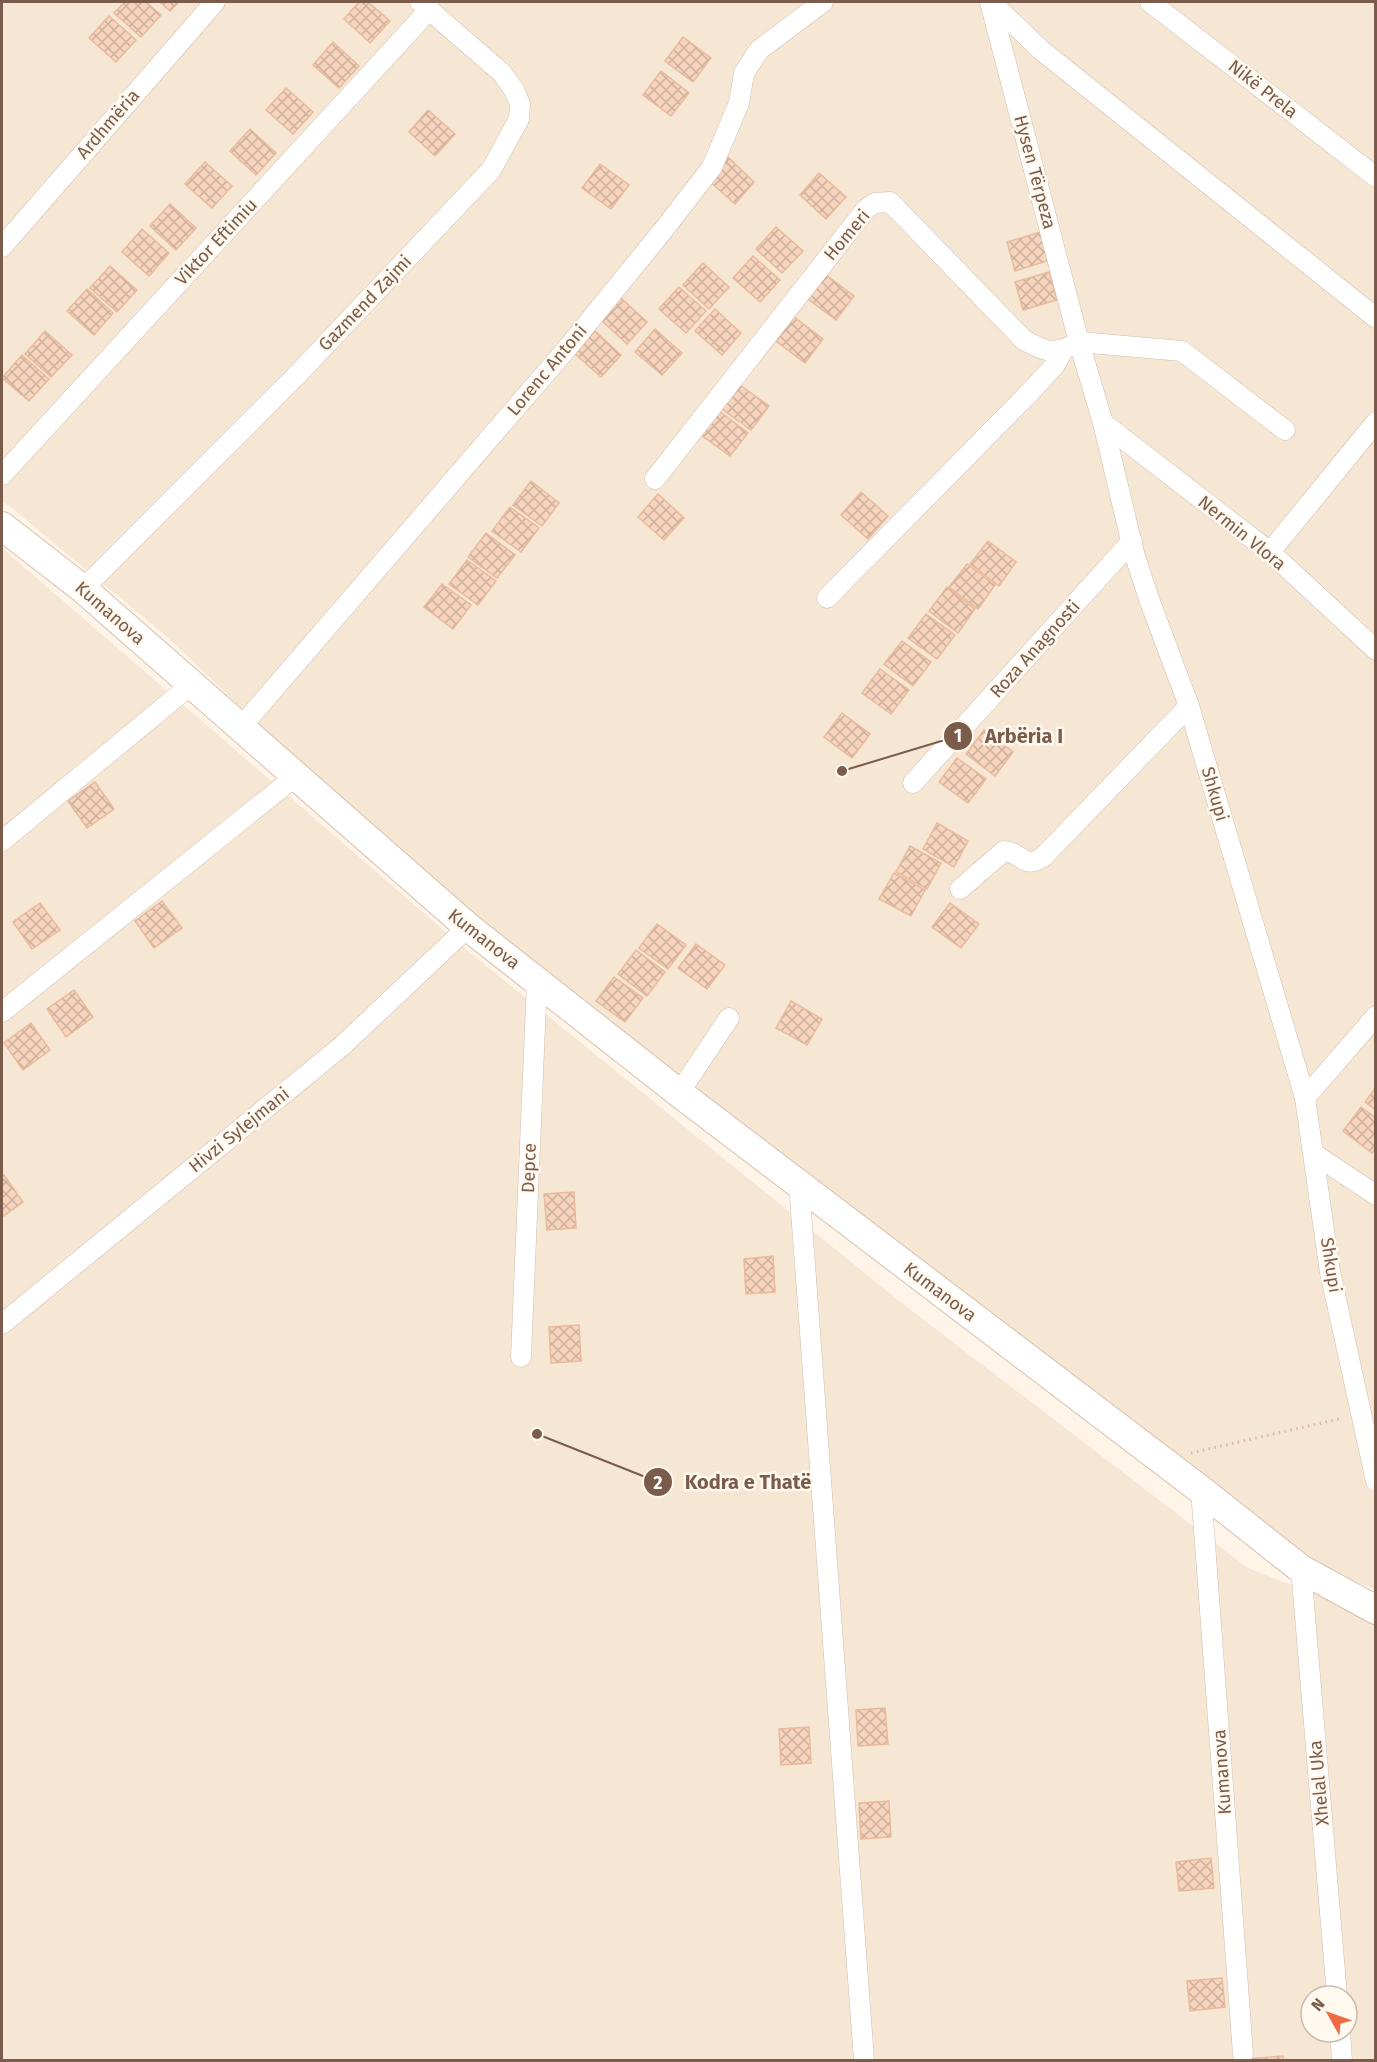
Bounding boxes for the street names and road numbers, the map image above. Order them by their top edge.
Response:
street label: Nikë Prela [1224,55,1302,123]
street label: Ardhmëria [72,85,144,163]
street label: Hysen Tërpeza [1009,112,1061,232]
street label: Viktor Eftimiu [170,194,262,290]
street label: Homeri [819,205,875,265]
street label: Gazmend Zajmi [314,251,416,355]
street label: Lorenc Antoni [502,320,592,420]
street label: Nermin Vlora [1194,491,1290,575]
street label: Kumanova [71,577,149,649]
street label: Roza Anagnosti [985,596,1085,702]
street label: Shkupi [1197,764,1233,824]
street label: Kumanova [444,904,524,974]
street label: Hivzi Sylejmani [184,1083,294,1177]
street label: Depce [517,1143,541,1193]
street label: Shkupi [1316,1236,1346,1294]
street label: Kumanova [899,1257,981,1327]
street label: Kumanova [1208,1729,1236,1815]
street label: Xhelal Uka [1304,1739,1334,1827]

